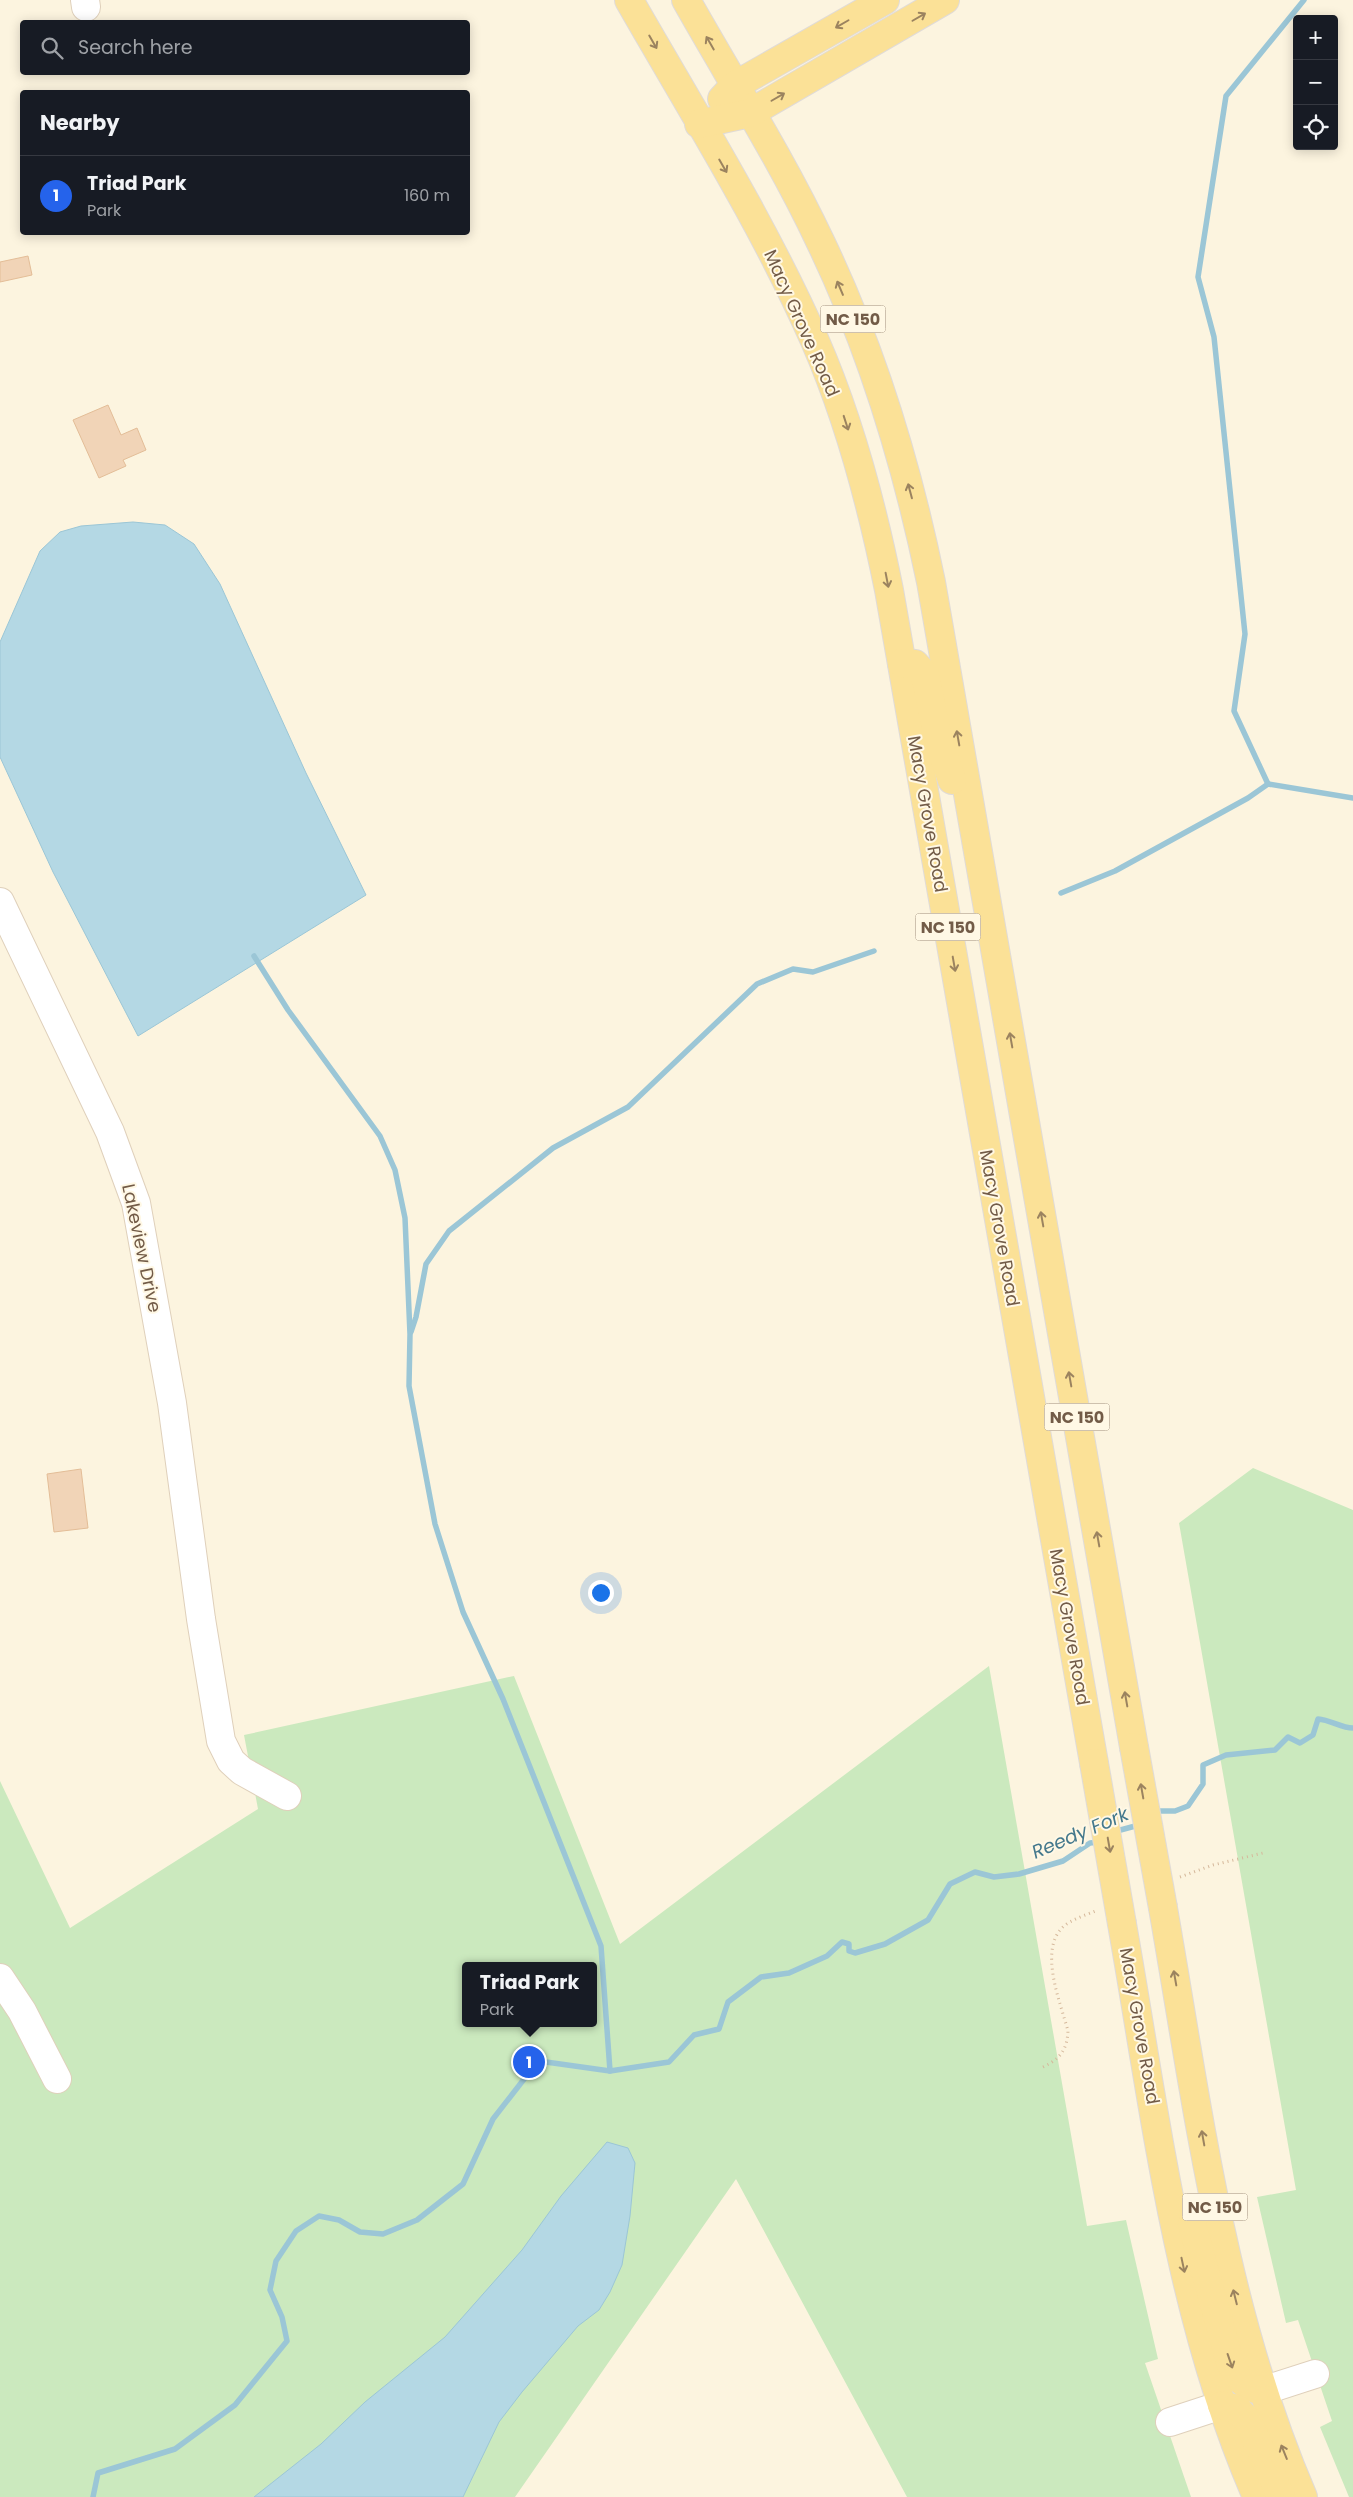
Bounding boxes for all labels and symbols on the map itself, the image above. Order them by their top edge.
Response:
one-way arrow [911,11,925,21]
one-way arrow [835,19,850,29]
one-way arrow [648,35,658,50]
one-way arrow [705,37,715,51]
one-way arrow [770,92,784,102]
one-way arrow [719,159,729,173]
street label: Macy Grove Road [758,245,846,401]
one-way arrow [835,281,845,296]
road number: NC 150 [820,306,886,332]
one-way arrow [842,415,851,430]
one-way arrow [905,483,914,499]
one-way arrow [883,572,892,588]
one-way arrow [952,730,962,746]
street label: Macy Grove Road [902,734,954,894]
road number: NC 150 [916,914,980,940]
one-way arrow [950,956,960,972]
one-way arrow [1005,1032,1015,1048]
street label: Macy Grove Road [974,1148,1026,1308]
street label: Lakeview Drive [116,1181,168,1315]
one-way arrow [1037,1211,1047,1227]
one-way arrow [1065,1371,1075,1387]
road number: NC 150 [1044,1404,1110,1430]
one-way arrow [1093,1531,1103,1547]
street label: Macy Grove Road [1044,1547,1096,1707]
your location [588,1580,614,1606]
one-way arrow [1121,1691,1131,1707]
one-way arrow [1137,1783,1147,1799]
water label: Reedy Fork [1027,1800,1134,1866]
one-way arrow [1104,1837,1114,1853]
street label: Macy Grove Road [1114,1946,1166,2106]
one-way arrow [1170,1970,1180,1986]
pin: 1 [513,2043,545,2081]
one-way arrow [1198,2130,1208,2146]
road number: NC 150 [1182,2194,1248,2220]
one-way arrow [1179,2256,1188,2272]
one-way arrow [1230,2290,1239,2306]
one-way arrow [1226,2353,1235,2368]
one-way arrow [1279,2445,1288,2460]

